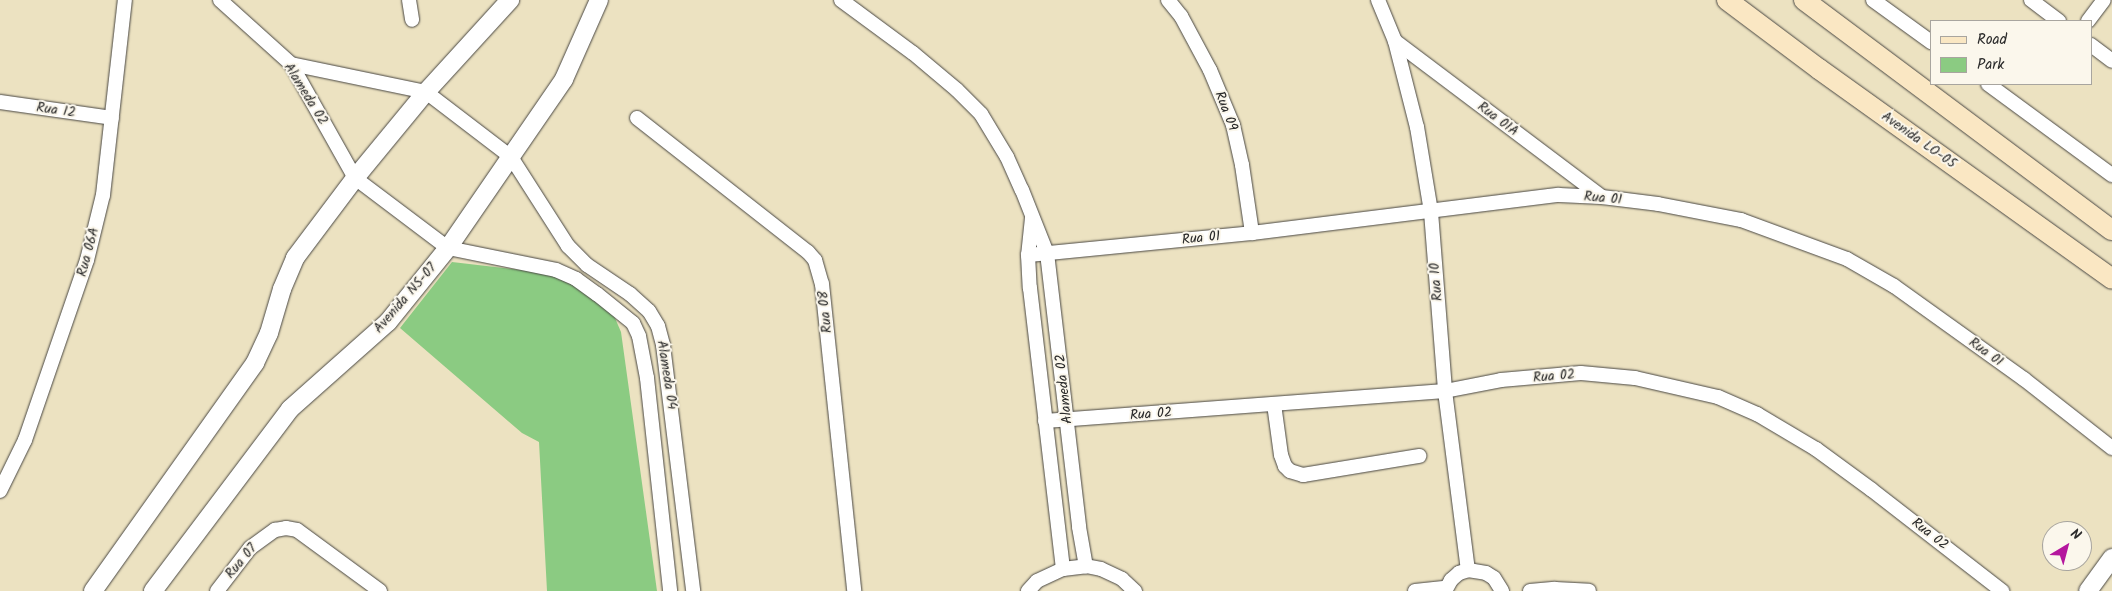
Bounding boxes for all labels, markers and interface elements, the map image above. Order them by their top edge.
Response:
legend [1930,20,2092,85]
text: Road [1977,28,2007,52]
text: Park [1977,53,2004,77]
street label: Alameda 02 [280,60,332,128]
street label: Rua 09 [1211,89,1241,133]
street label: Rua 01A [1474,98,1522,140]
street label: Rua 12 [35,99,77,121]
street label: Avenida LO-05 [1878,108,1960,172]
street label: Rua 01 [1583,188,1623,208]
street label: Rua 06A [73,225,103,279]
street label: Rua 01 [1181,228,1221,248]
street label: Avenida NS-07 [370,259,440,337]
street label: Rua 10 [1426,262,1446,302]
street label: Rua 08 [814,290,836,334]
street label: Rua 01 [1965,334,2007,370]
street label: Alameda 04 [653,339,681,411]
street label: Alameda 02 [1052,353,1076,425]
street label: Rua 02 [1532,366,1576,386]
street label: Rua 02 [1129,404,1173,424]
street label: Rua 02 [1908,514,1952,554]
north arrow [2042,521,2092,571]
text: N [2065,523,2086,546]
street label: Rua 07 [222,540,260,582]

